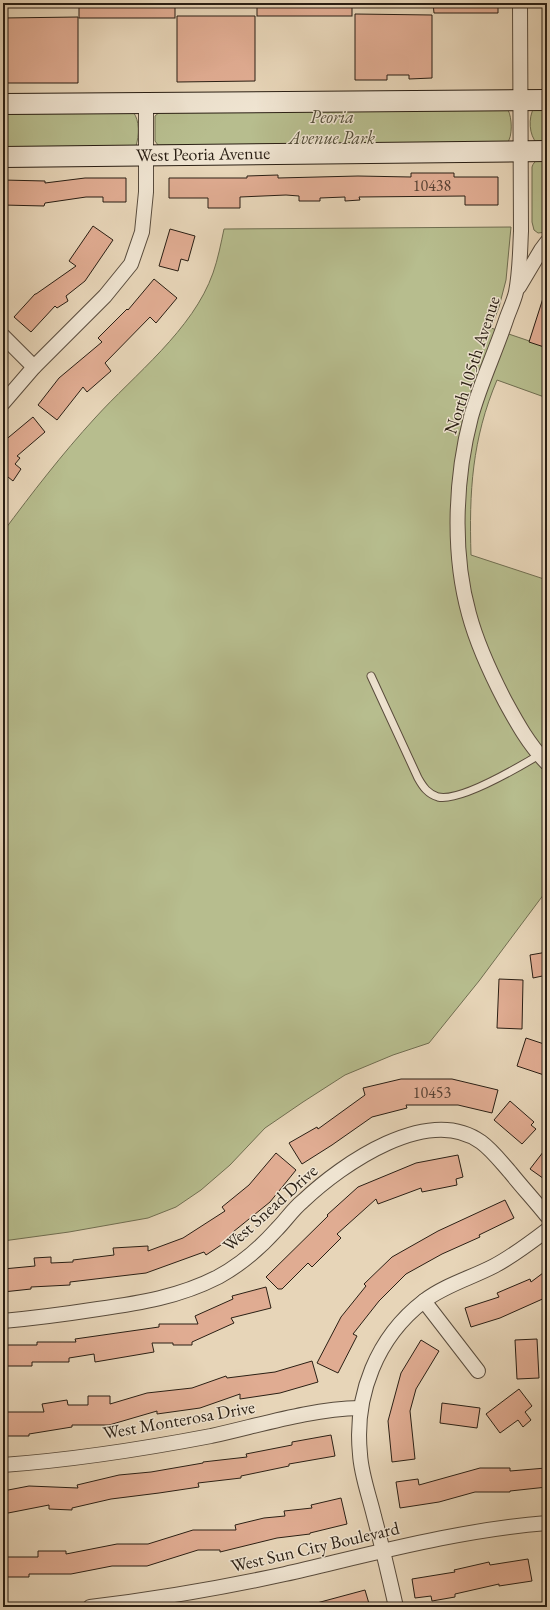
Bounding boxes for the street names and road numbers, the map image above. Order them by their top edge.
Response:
street label: West Peoria Avenue [136,141,270,166]
street label: North 105th Avenue [438,293,505,437]
street label: West Snead Drive [217,1159,322,1256]
street label: West Monterosa Drive [101,1395,257,1444]
street label: West Sun City Boulevard [228,1516,402,1577]

